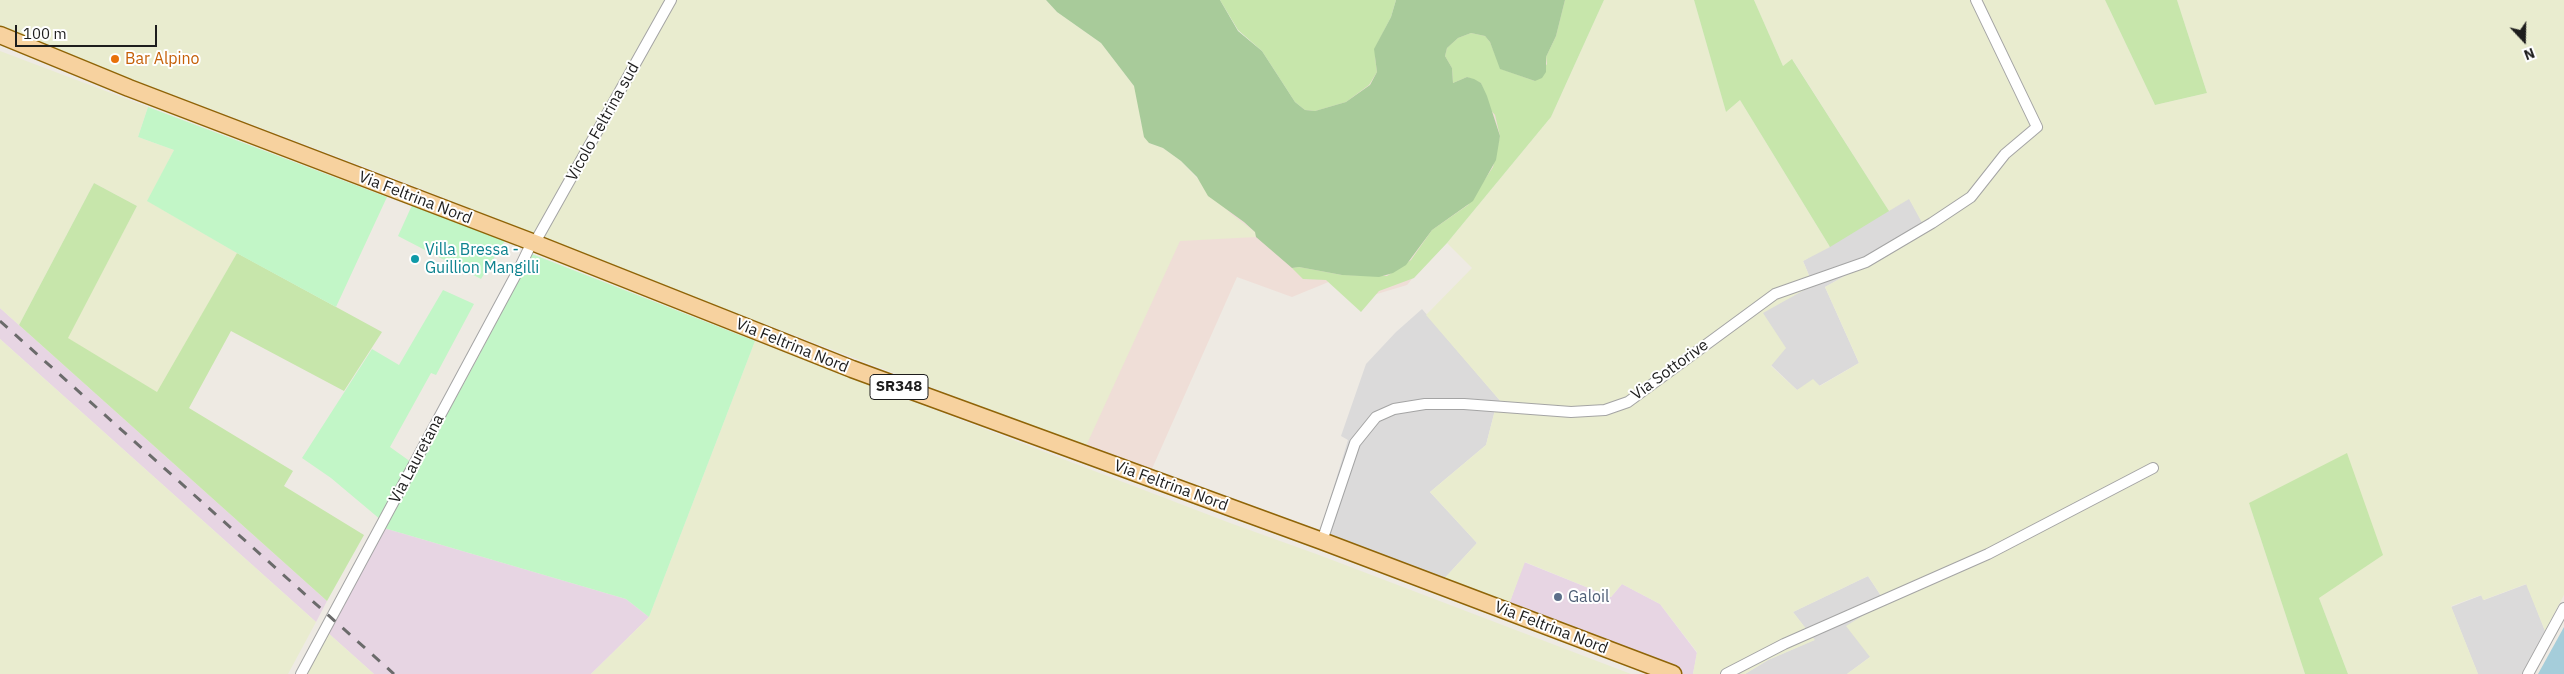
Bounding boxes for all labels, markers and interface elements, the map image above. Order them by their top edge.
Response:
scale bar [18,15,160,47]
north arrow [2499,15,2549,65]
text: 100 m [23,24,67,43]
text: N [2521,44,2537,64]
place label: Bar Alpino [125,49,200,69]
marker: Bar Alpino [109,53,121,65]
street label: Vicolo Feltrina sud [563,59,643,185]
street label: Via Feltrina Nord [356,168,474,228]
place label: Villa Bressa - Guillion Mangilli [425,240,539,278]
marker: Villa Bressa - Guillion Mangilli [409,253,421,265]
street label: Via Feltrina Nord [733,315,851,377]
street label: Via Sottorive [1628,336,1712,404]
road number: SR348 [870,374,928,400]
street label: Via Lauretana [386,411,448,507]
street label: Via Feltrina Nord [1111,456,1231,516]
place label: Galoil [1568,587,1609,607]
marker: Galoil [1552,591,1564,603]
street label: Via Feltrina Nord [1492,598,1610,658]

